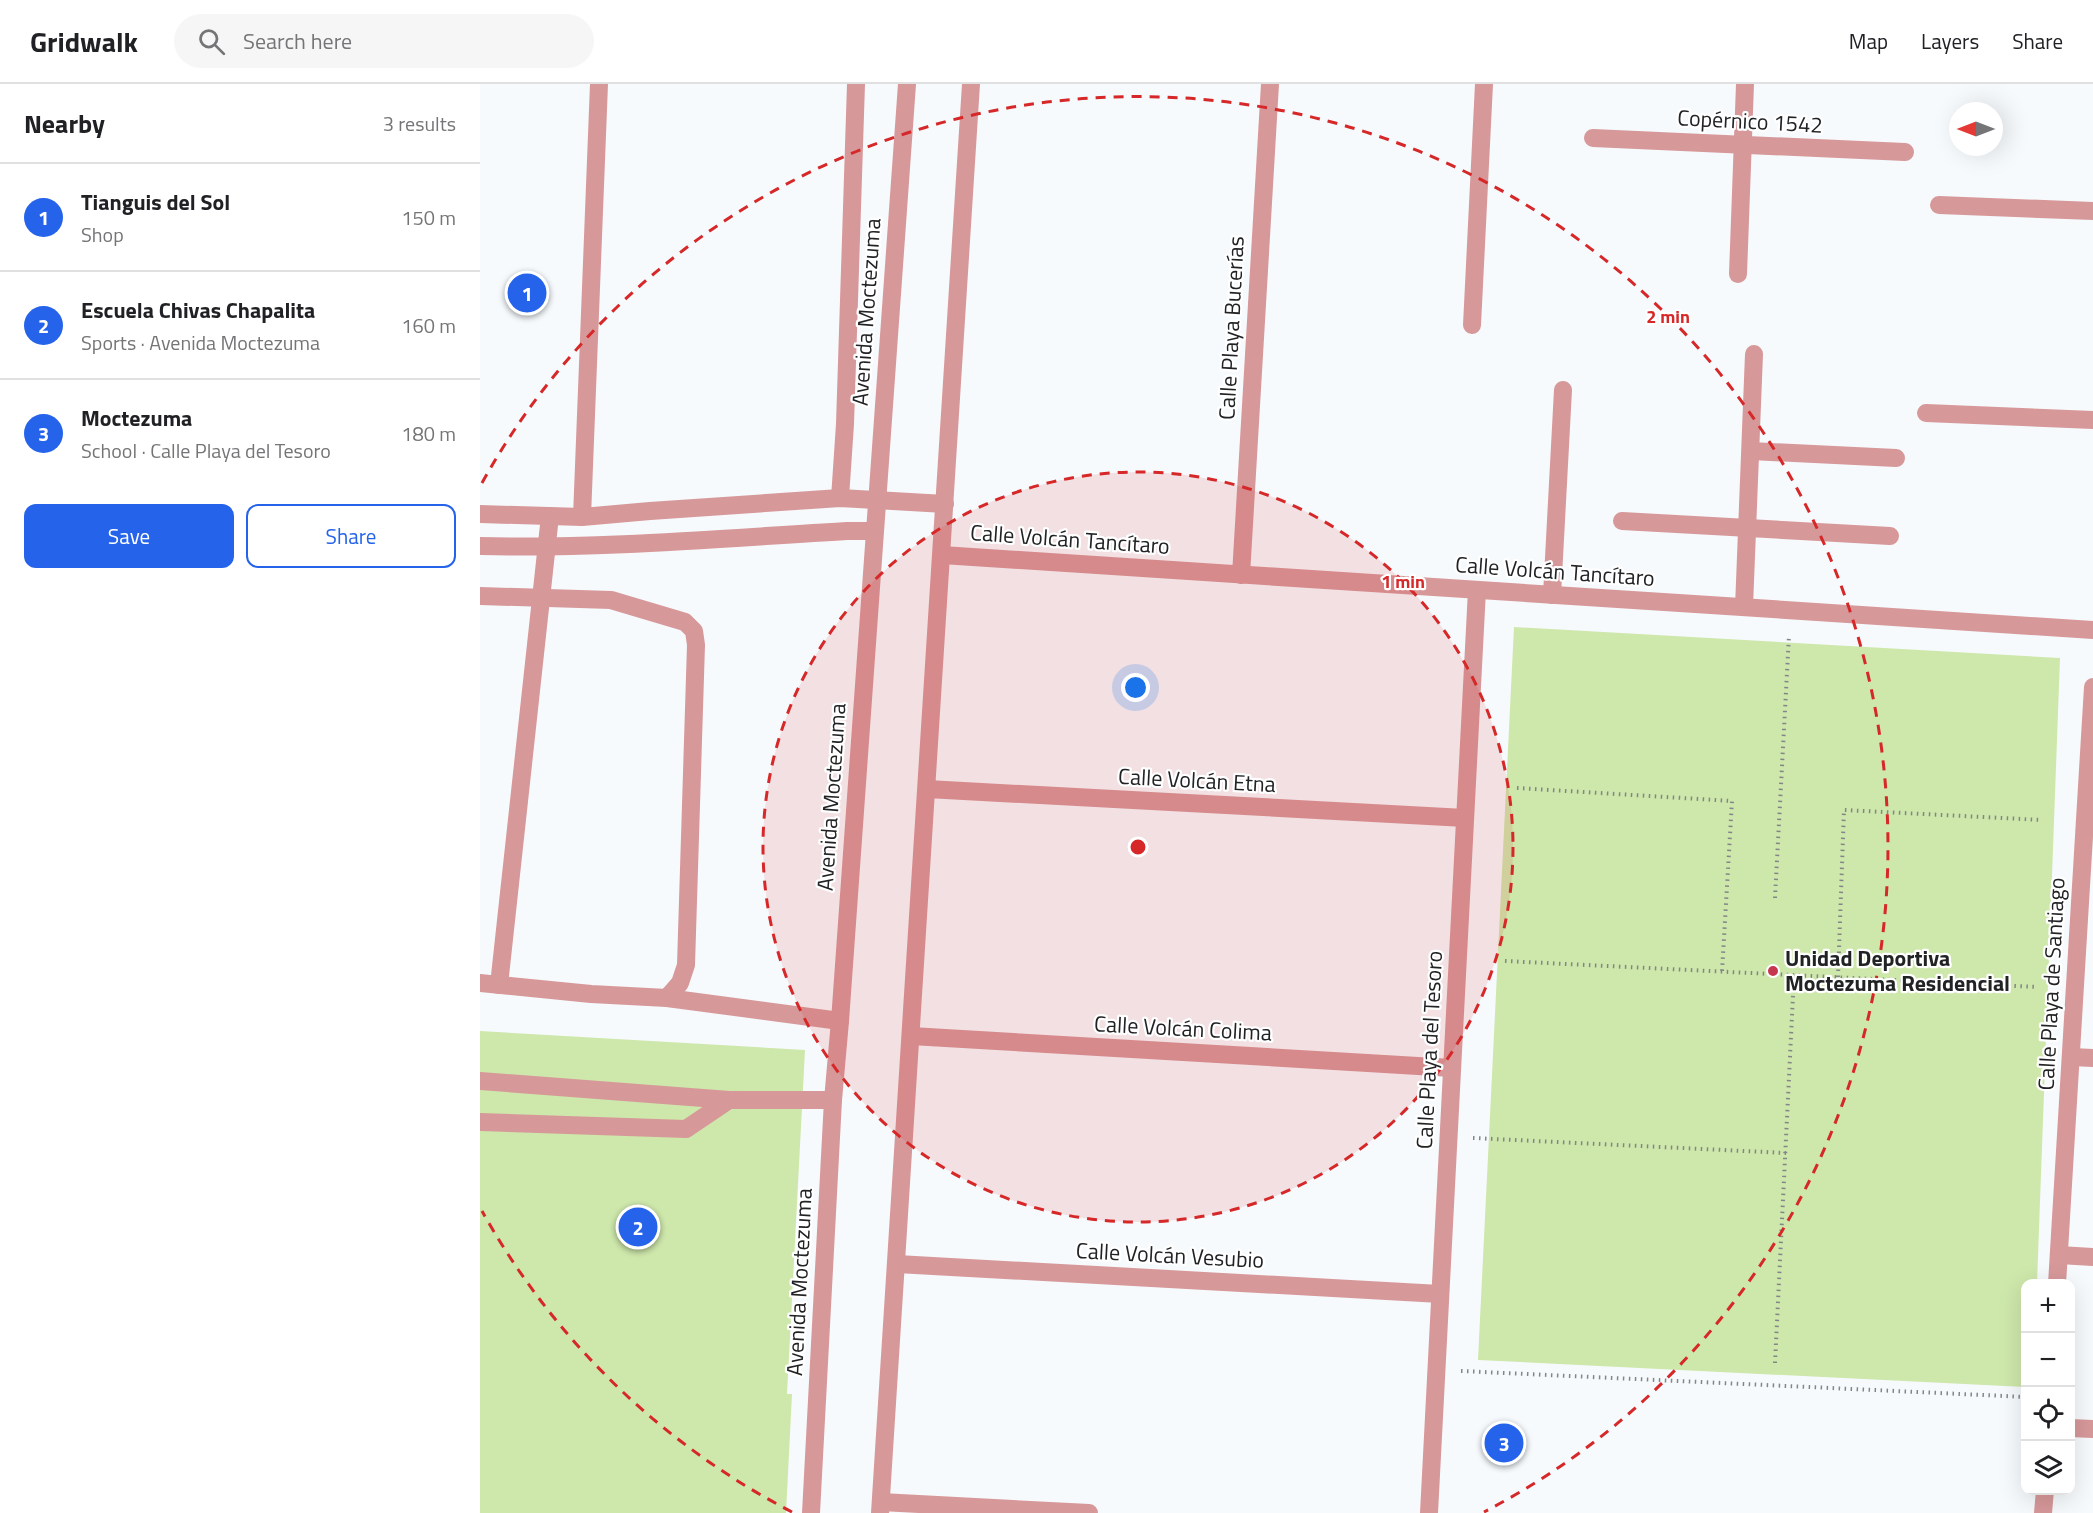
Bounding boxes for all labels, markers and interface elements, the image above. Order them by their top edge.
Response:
search box [174,14,594,68]
text: Gridwalk [30,20,138,63]
text: Search here [243,24,352,58]
icon: search [195,25,228,58]
text: Map [1849,25,1888,57]
text: Layers [1921,25,1979,57]
text: Share [2012,25,2063,57]
street label: Copérnico 1542 [1676,100,1824,142]
north arrow [1949,102,2003,156]
text: Nearby [24,104,105,143]
text: 3 results [383,108,456,139]
text: Tianguis del Sol [81,185,230,219]
text: 1 [38,202,49,233]
text: 150 m [401,202,456,233]
street label: Avenida Moctezuma [842,217,890,407]
text: Shop [81,219,124,250]
street label: Calle Playa Bucerías [1209,235,1253,421]
pin: 1 [508,270,546,316]
text: Escuela Chivas Chapalita [81,293,315,327]
text: 2 min [1646,303,1690,330]
text: 2 [38,310,49,341]
text: 160 m [401,310,456,341]
text: Sports · Avenida Moctezuma [81,327,320,358]
text: Moctezuma [81,401,192,435]
text: 3 [38,418,49,449]
text: 180 m [401,418,456,449]
text: School · Calle Playa del Tesoro [81,435,331,466]
button: Save [24,504,234,568]
button: Share [246,504,456,568]
street label: Calle Volcán Tancítaro [969,515,1171,563]
street label: Calle Volcán Tancítaro [1454,547,1656,595]
text: 1 min [1381,568,1425,595]
your location [1121,673,1150,702]
street label: Avenida Moctezuma [807,702,855,892]
street label: Calle Volcán Etna [1117,759,1277,801]
centre of rings [1128,837,1148,857]
street label: Calle Playa de Santiago [2028,877,2074,1091]
place label: Unidad Deportiva Moctezuma Residencial [1785,941,2010,1000]
street label: Calle Playa del Tesoro [1407,950,1451,1150]
marker: Unidad Deportiva Moctezuma Residencial [1766,964,1780,978]
street label: Calle Volcán Colima [1093,1006,1273,1050]
street label: Avenida Moctezuma [777,1187,821,1377]
pin: 2 [618,1204,658,1250]
street label: Calle Volcán Vesubio [1075,1233,1265,1277]
map controls [2021,1279,2075,1495]
button: + [2021,1279,2075,1333]
button: − [2021,1333,2075,1387]
button: locate [2021,1387,2075,1441]
pin: 3 [1484,1420,1524,1466]
button: layers [2021,1441,2075,1495]

